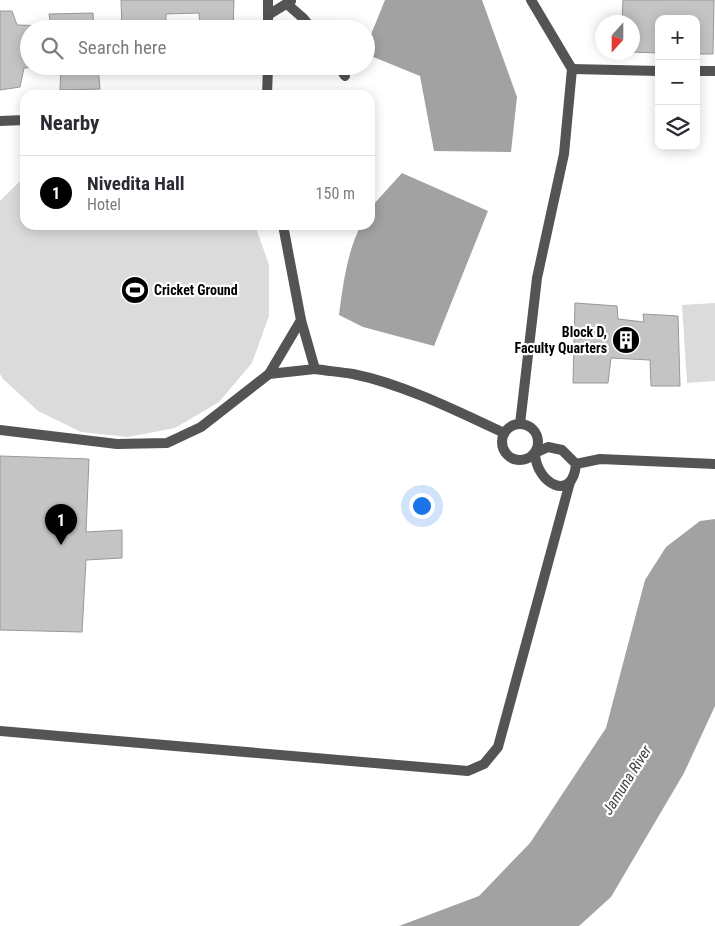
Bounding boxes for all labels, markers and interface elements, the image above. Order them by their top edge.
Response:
north arrow [595,15,640,60]
map controls [655,15,700,150]
button: + [655,15,700,60]
search box [20,20,375,75]
icon: search [38,34,66,62]
text: Search here [78,36,166,59]
button: − [655,60,700,105]
button: layers [655,105,700,150]
text: Nearby [40,111,99,135]
text: Nivedita Hall [87,172,184,195]
text: 1 [52,184,60,203]
text: 150 m [316,184,355,203]
text: Hotel [87,195,121,214]
sports icon: Cricket Ground [120,275,150,305]
place label: Cricket Ground [154,282,238,298]
place label: Block D, Faculty Quarters [514,324,607,356]
building icon: Block D, Faculty Quarters [611,325,641,355]
your location [409,493,435,519]
pin: 1 [45,504,77,545]
water label: Jamuna River [599,742,656,818]

